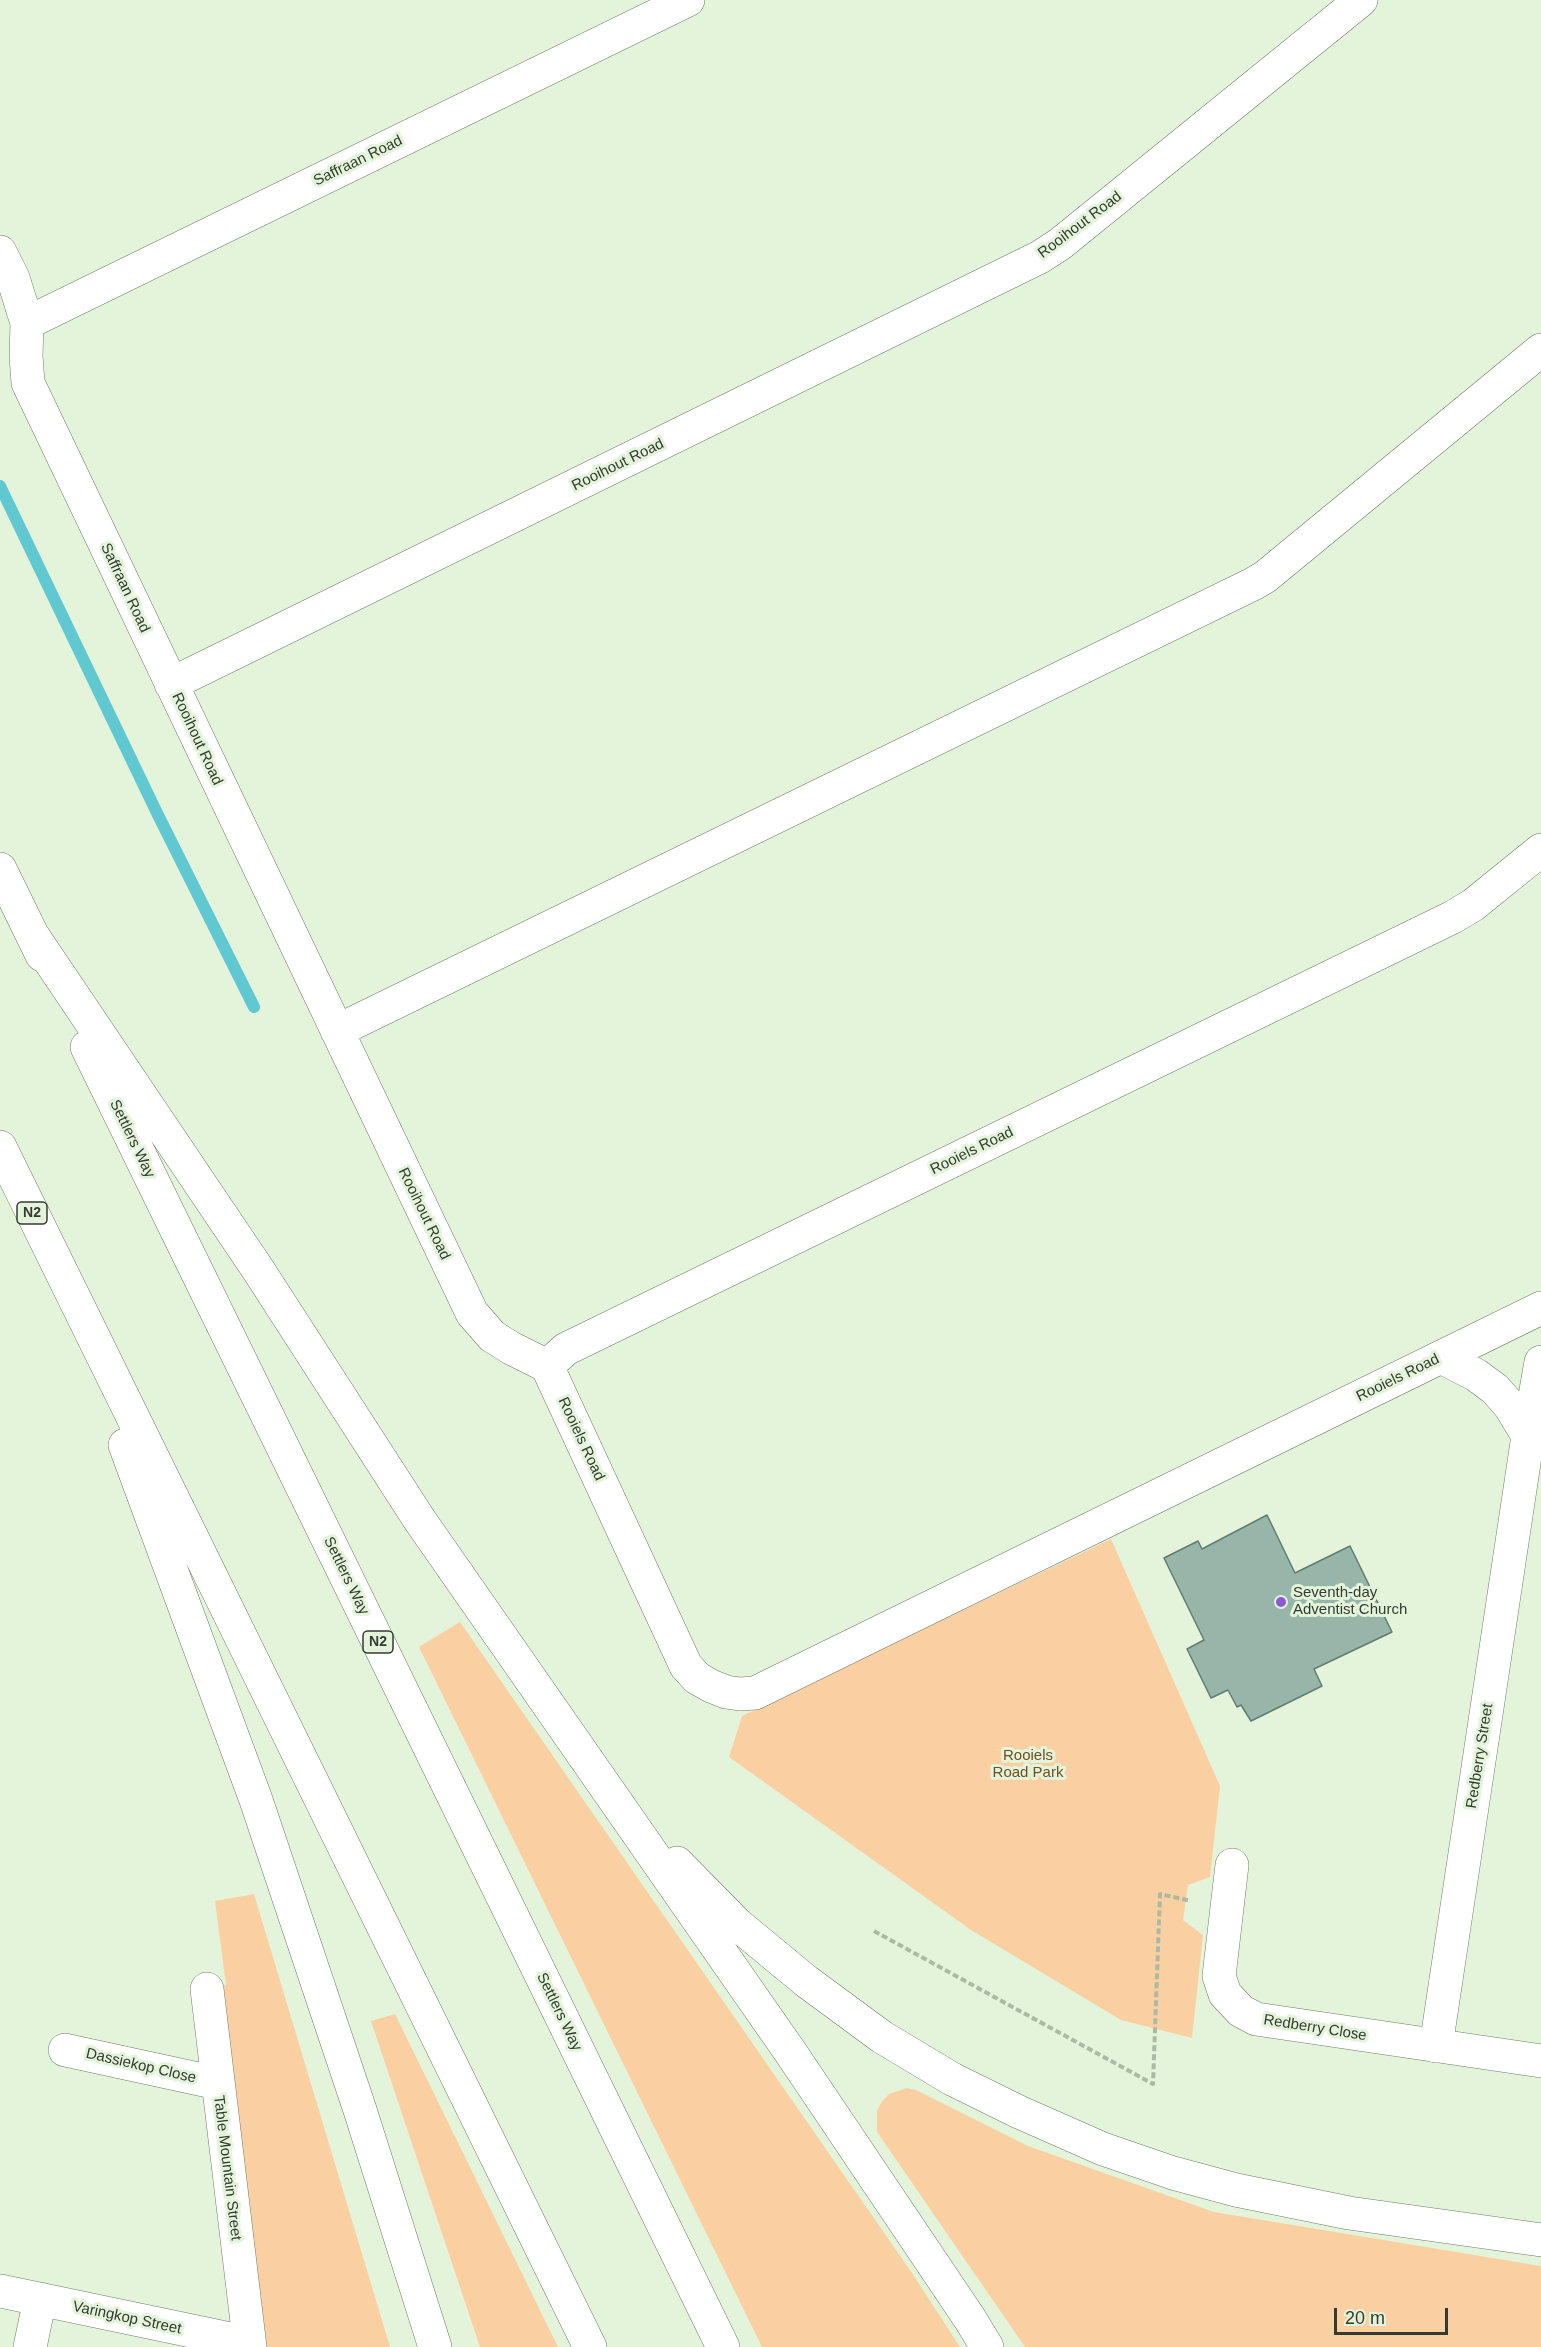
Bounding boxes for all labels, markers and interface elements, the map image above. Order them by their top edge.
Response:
street label: Saffraan Road [311,132,405,190]
street label: Rooihout Road [1035,188,1125,262]
street label: Rooihout Road [569,435,667,495]
street label: Saffraan Road [96,540,154,636]
street label: Rooihout Road [168,690,226,788]
street label: Settlers Way [105,1097,159,1181]
street label: Rooiels Road [928,1123,1016,1179]
street label: Rooihout Road [394,1165,454,1263]
road number: N2 [17,1202,47,1224]
street label: Rooiels Road [1354,1350,1442,1406]
street label: Rooiels Road [554,1394,608,1484]
street label: Settlers Way [319,1534,373,1618]
place label: Seventh-day Adventist Church [1293,1584,1407,1619]
marker: Seventh-day Adventist Church [1274,1595,1288,1609]
road number: N2 [363,1631,393,1653]
street label: Redberry Street [1463,1702,1497,1810]
park label: Rooiels Road Park [993,1747,1063,1782]
street label: Settlers Way [532,1970,586,2054]
street label: Redberry Close [1262,2011,1368,2045]
street label: Dassiekop Close [84,2045,198,2087]
street label: Table Mountain Street [209,2094,245,2242]
scale bar [1337,2296,1451,2334]
street label: Varingkop Street [71,2298,183,2338]
text: 20 m [1345,2308,1385,2328]

